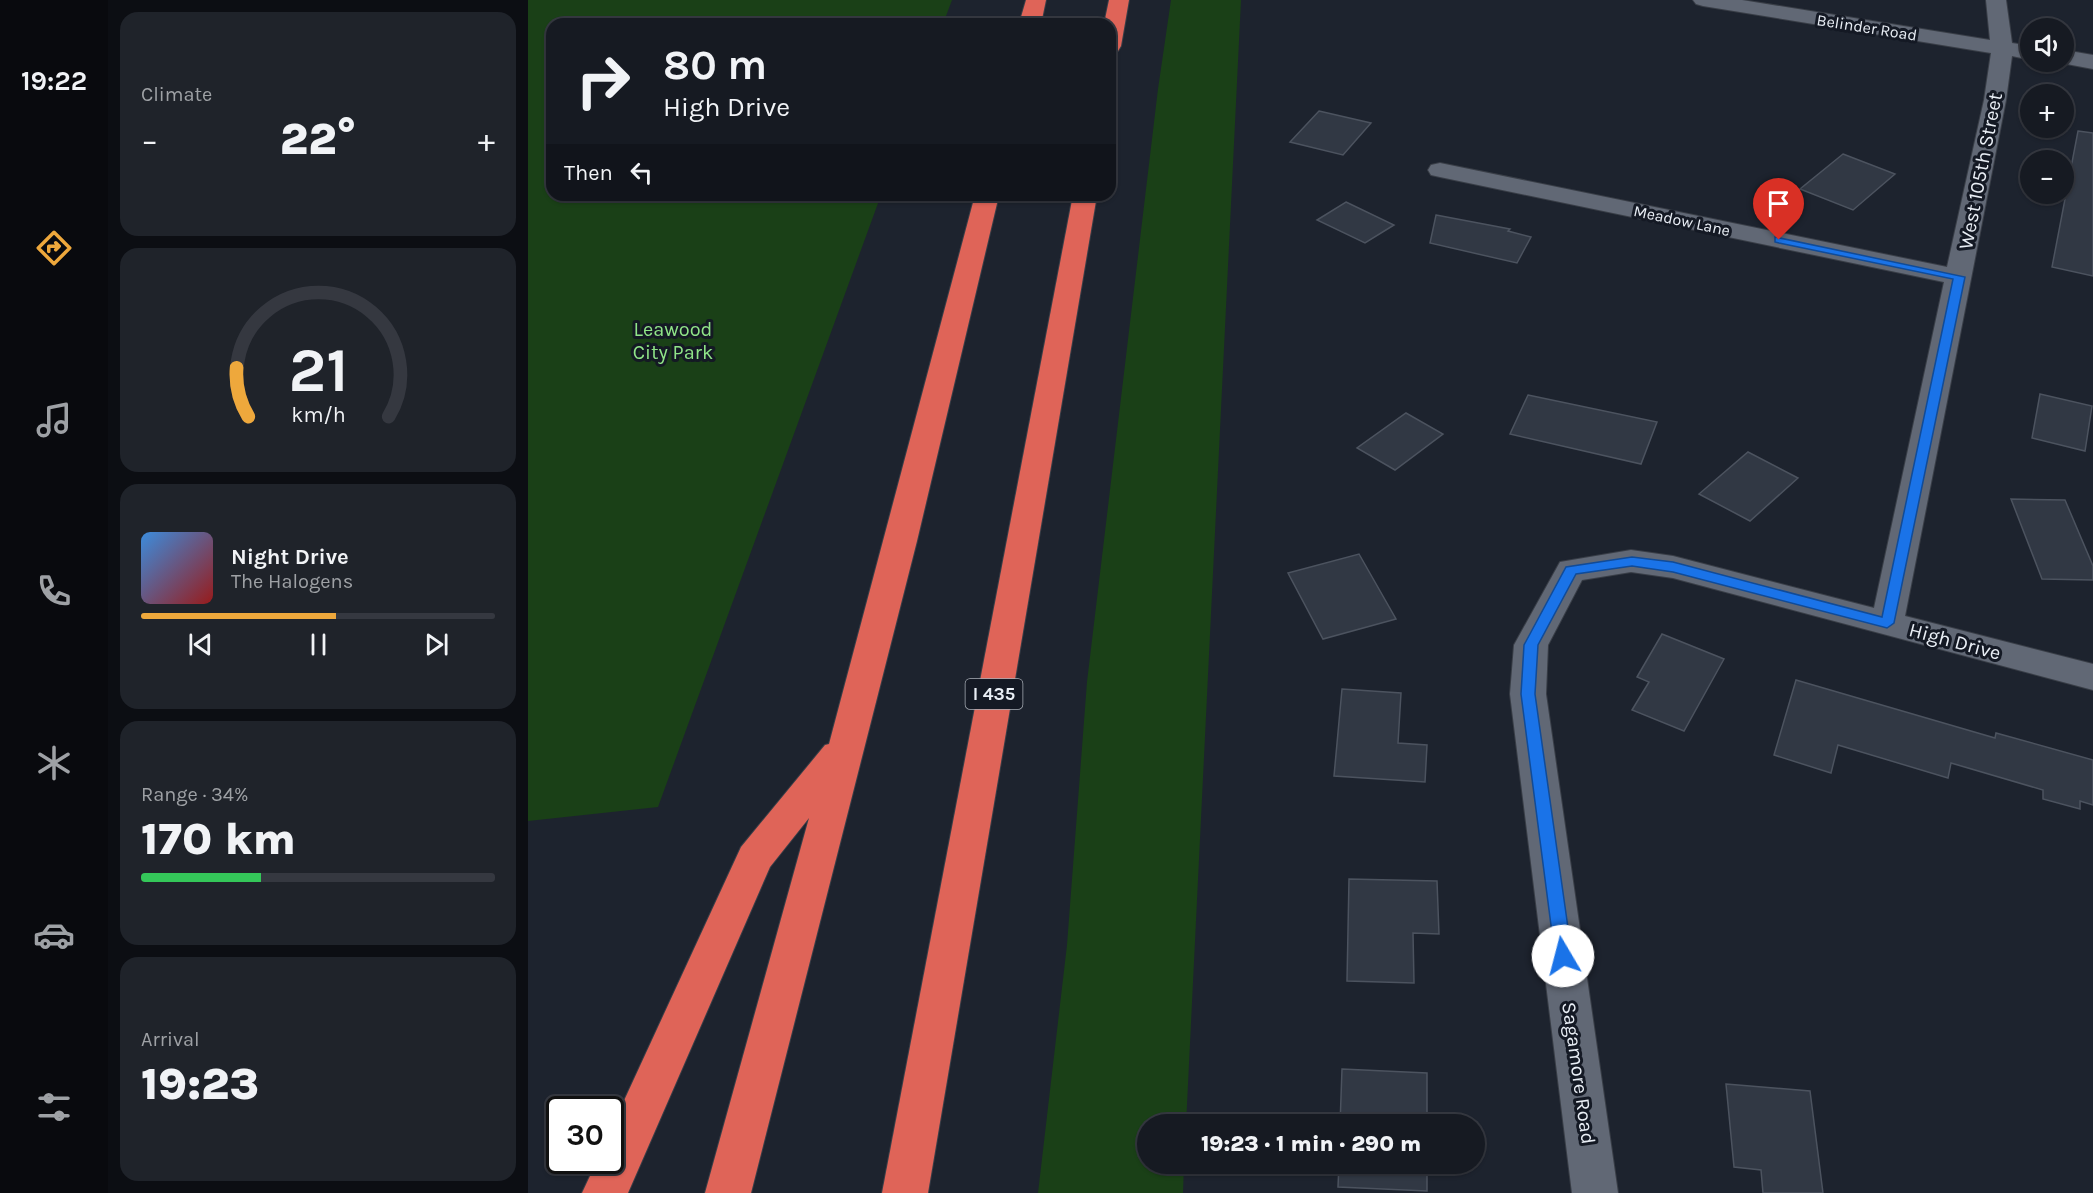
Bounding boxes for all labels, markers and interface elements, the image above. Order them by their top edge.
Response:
street label: Belinder Road [1815,10,1918,45]
map controls [2020,18,2074,204]
button: sound [2020,18,2074,72]
text: 80 m [663,40,767,90]
icon: right [564,42,642,120]
text: 19:22 [21,65,87,97]
text: Climate [141,83,212,106]
button: + [2020,84,2074,138]
street label: West 105th Street [1954,90,2007,251]
text: High Drive [663,91,790,123]
text: 22° [280,113,356,165]
text: − [141,121,158,159]
text: + [478,121,495,159]
button: − [2020,150,2074,204]
icon: left [625,156,658,189]
text: Then [564,160,613,186]
pin [1753,178,1804,240]
icon: arrive [1762,187,1795,220]
street label: Meadow Lane [1632,201,1732,240]
icon: directions [33,227,75,269]
park label: Leawood City Park [633,318,713,364]
text: 21 [288,334,348,407]
icon: music [33,399,75,441]
text: km/h [291,403,345,428]
text: Night Drive [231,544,349,570]
icon: phone [33,570,75,612]
text: The Halogens [231,570,353,593]
street label: High Drive [1906,618,2003,665]
icon: previous [184,628,217,661]
icon: pause [302,628,335,661]
icon: next [420,628,453,661]
road number: I 435 [966,679,1022,709]
icon: climate [33,742,75,784]
text: Range · 34% [141,783,248,806]
text: 170 km [141,813,296,865]
icon: car [33,914,75,956]
position arrow [1531,924,1595,988]
street label: Sagamore Road [1557,1000,1600,1146]
text: Arrival [141,1028,200,1051]
text: 19:23 [141,1058,259,1110]
icon: filters [33,1086,75,1128]
speed limit sign: 30 [546,1096,624,1174]
text: 19:23 · 1 min · 290 m [1201,1131,1421,1157]

